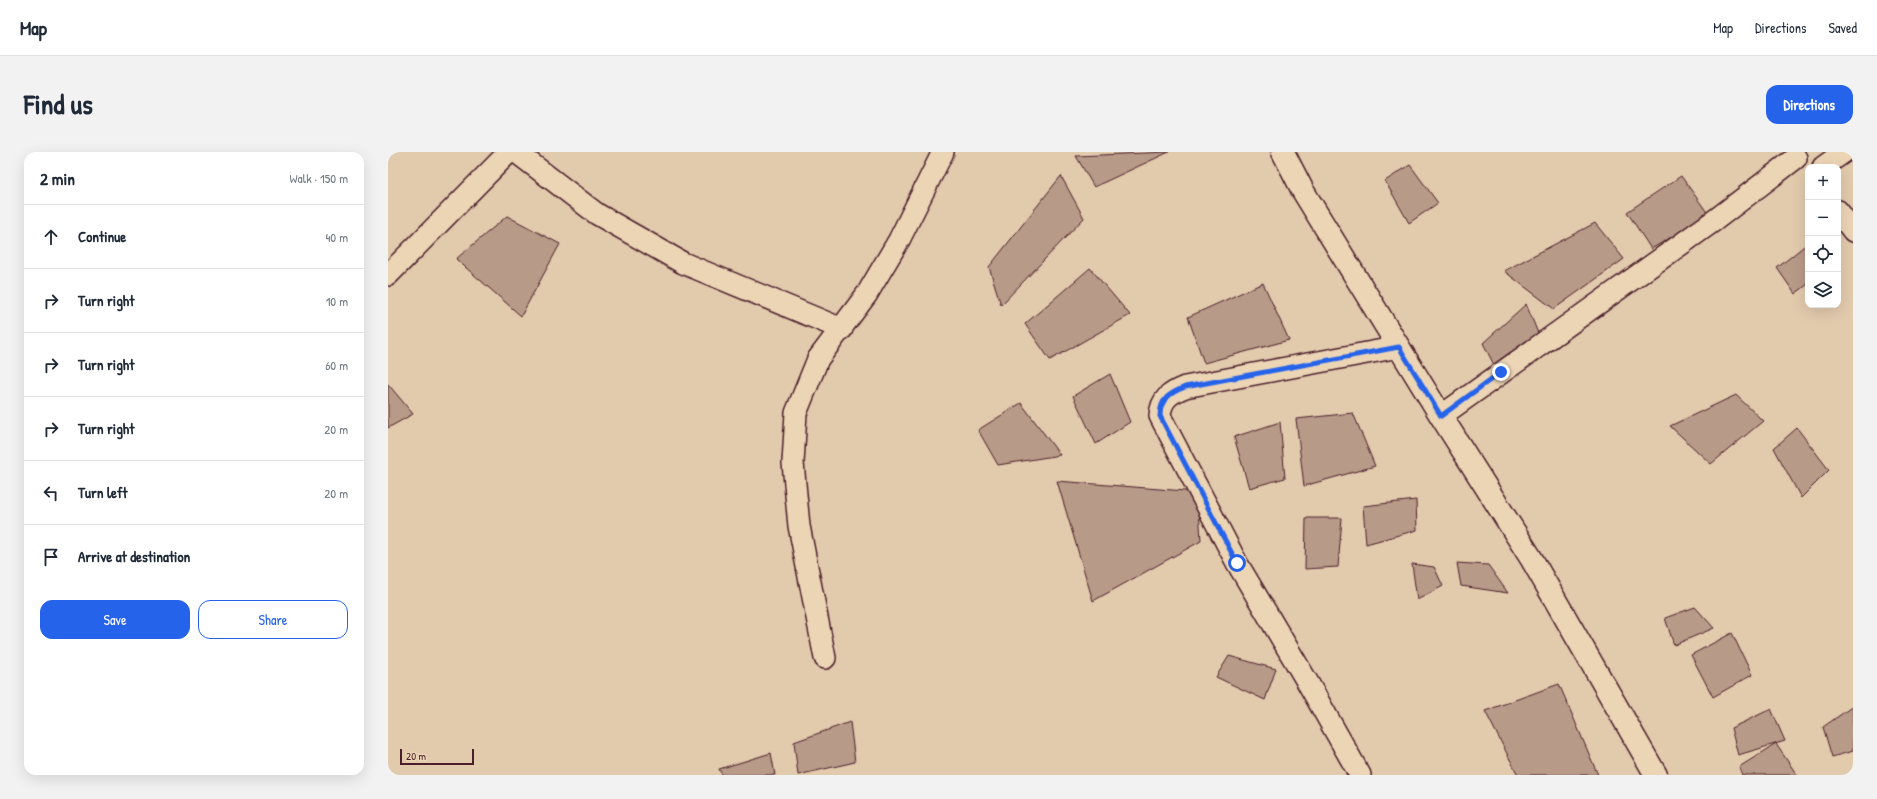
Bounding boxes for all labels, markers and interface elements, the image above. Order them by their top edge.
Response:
text: Map [20,15,47,41]
text: Map [1713,18,1733,37]
text: Directions [1755,18,1806,37]
text: Saved [1828,18,1857,37]
text: Find us [24,85,93,123]
button: Directions [1766,85,1853,124]
map controls [1805,164,1841,308]
button: + [1805,164,1841,200]
text: 2 min [40,167,75,190]
text: Walk · 150 m [290,169,348,187]
button: − [1805,200,1841,236]
icon: ahead [40,226,62,248]
text: Continue [78,226,126,247]
text: 40 m [325,228,348,246]
button: locate [1805,236,1841,272]
button: layers [1805,272,1841,308]
icon: right [40,290,62,312]
text: Turn right [78,290,134,311]
text: 10 m [326,292,348,310]
icon: right [40,354,62,376]
text: Turn right [78,354,134,375]
text: 60 m [325,356,348,374]
route end [1492,363,1510,381]
icon: right [40,418,62,440]
text: Turn right [78,418,134,439]
text: 20 m [324,420,348,438]
icon: left [40,482,62,504]
text: Turn left [78,482,128,503]
text: 20 m [324,484,348,502]
icon: arrive [40,546,62,568]
text: Arrive at destination [78,546,190,567]
route start [1228,554,1246,572]
button: Save [40,600,190,639]
button: Share [198,600,348,639]
scale bar [400,747,474,766]
text: 20 m [406,749,426,763]

